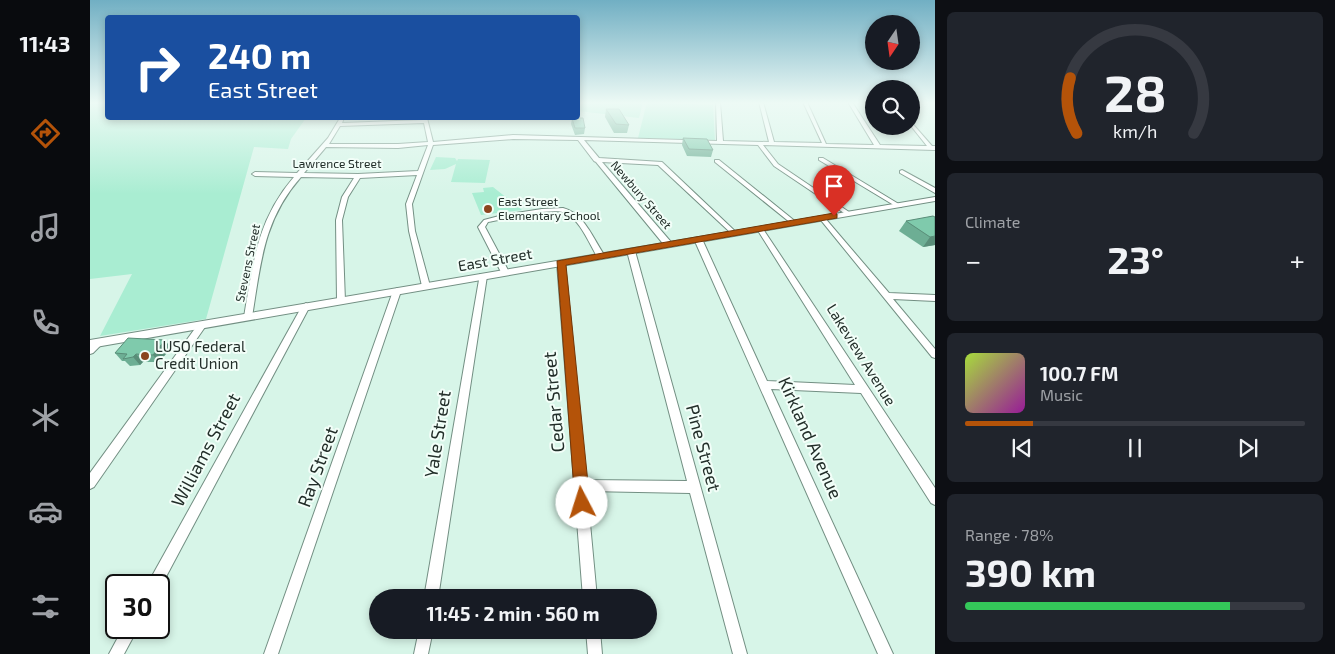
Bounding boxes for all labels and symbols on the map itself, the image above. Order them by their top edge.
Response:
north arrow [865,15,920,70]
street label: Lawrence Street [293,156,382,170]
street label: Newbury Street [608,158,675,231]
pin [813,165,855,216]
place label: East Street Elementary School [498,194,601,222]
marker: East Street Elementary School [482,203,494,215]
street label: Stevens Street [232,222,262,303]
street label: East Street [456,244,534,274]
street label: Lakeview Avenue [823,300,900,409]
place label: LUSO Federal Credit Union [155,337,246,372]
marker: LUSO Federal Credit Union [139,350,151,362]
street label: Cedar Street [538,351,568,453]
street label: Kirkland Avenue [774,373,848,502]
street label: Yale Street [419,388,455,479]
street label: Williams Street [166,389,244,510]
street label: Pine Street [682,402,726,494]
street label: Ray Street [292,423,342,510]
position arrow [555,476,607,528]
speed limit sign: 30 [105,574,170,639]

